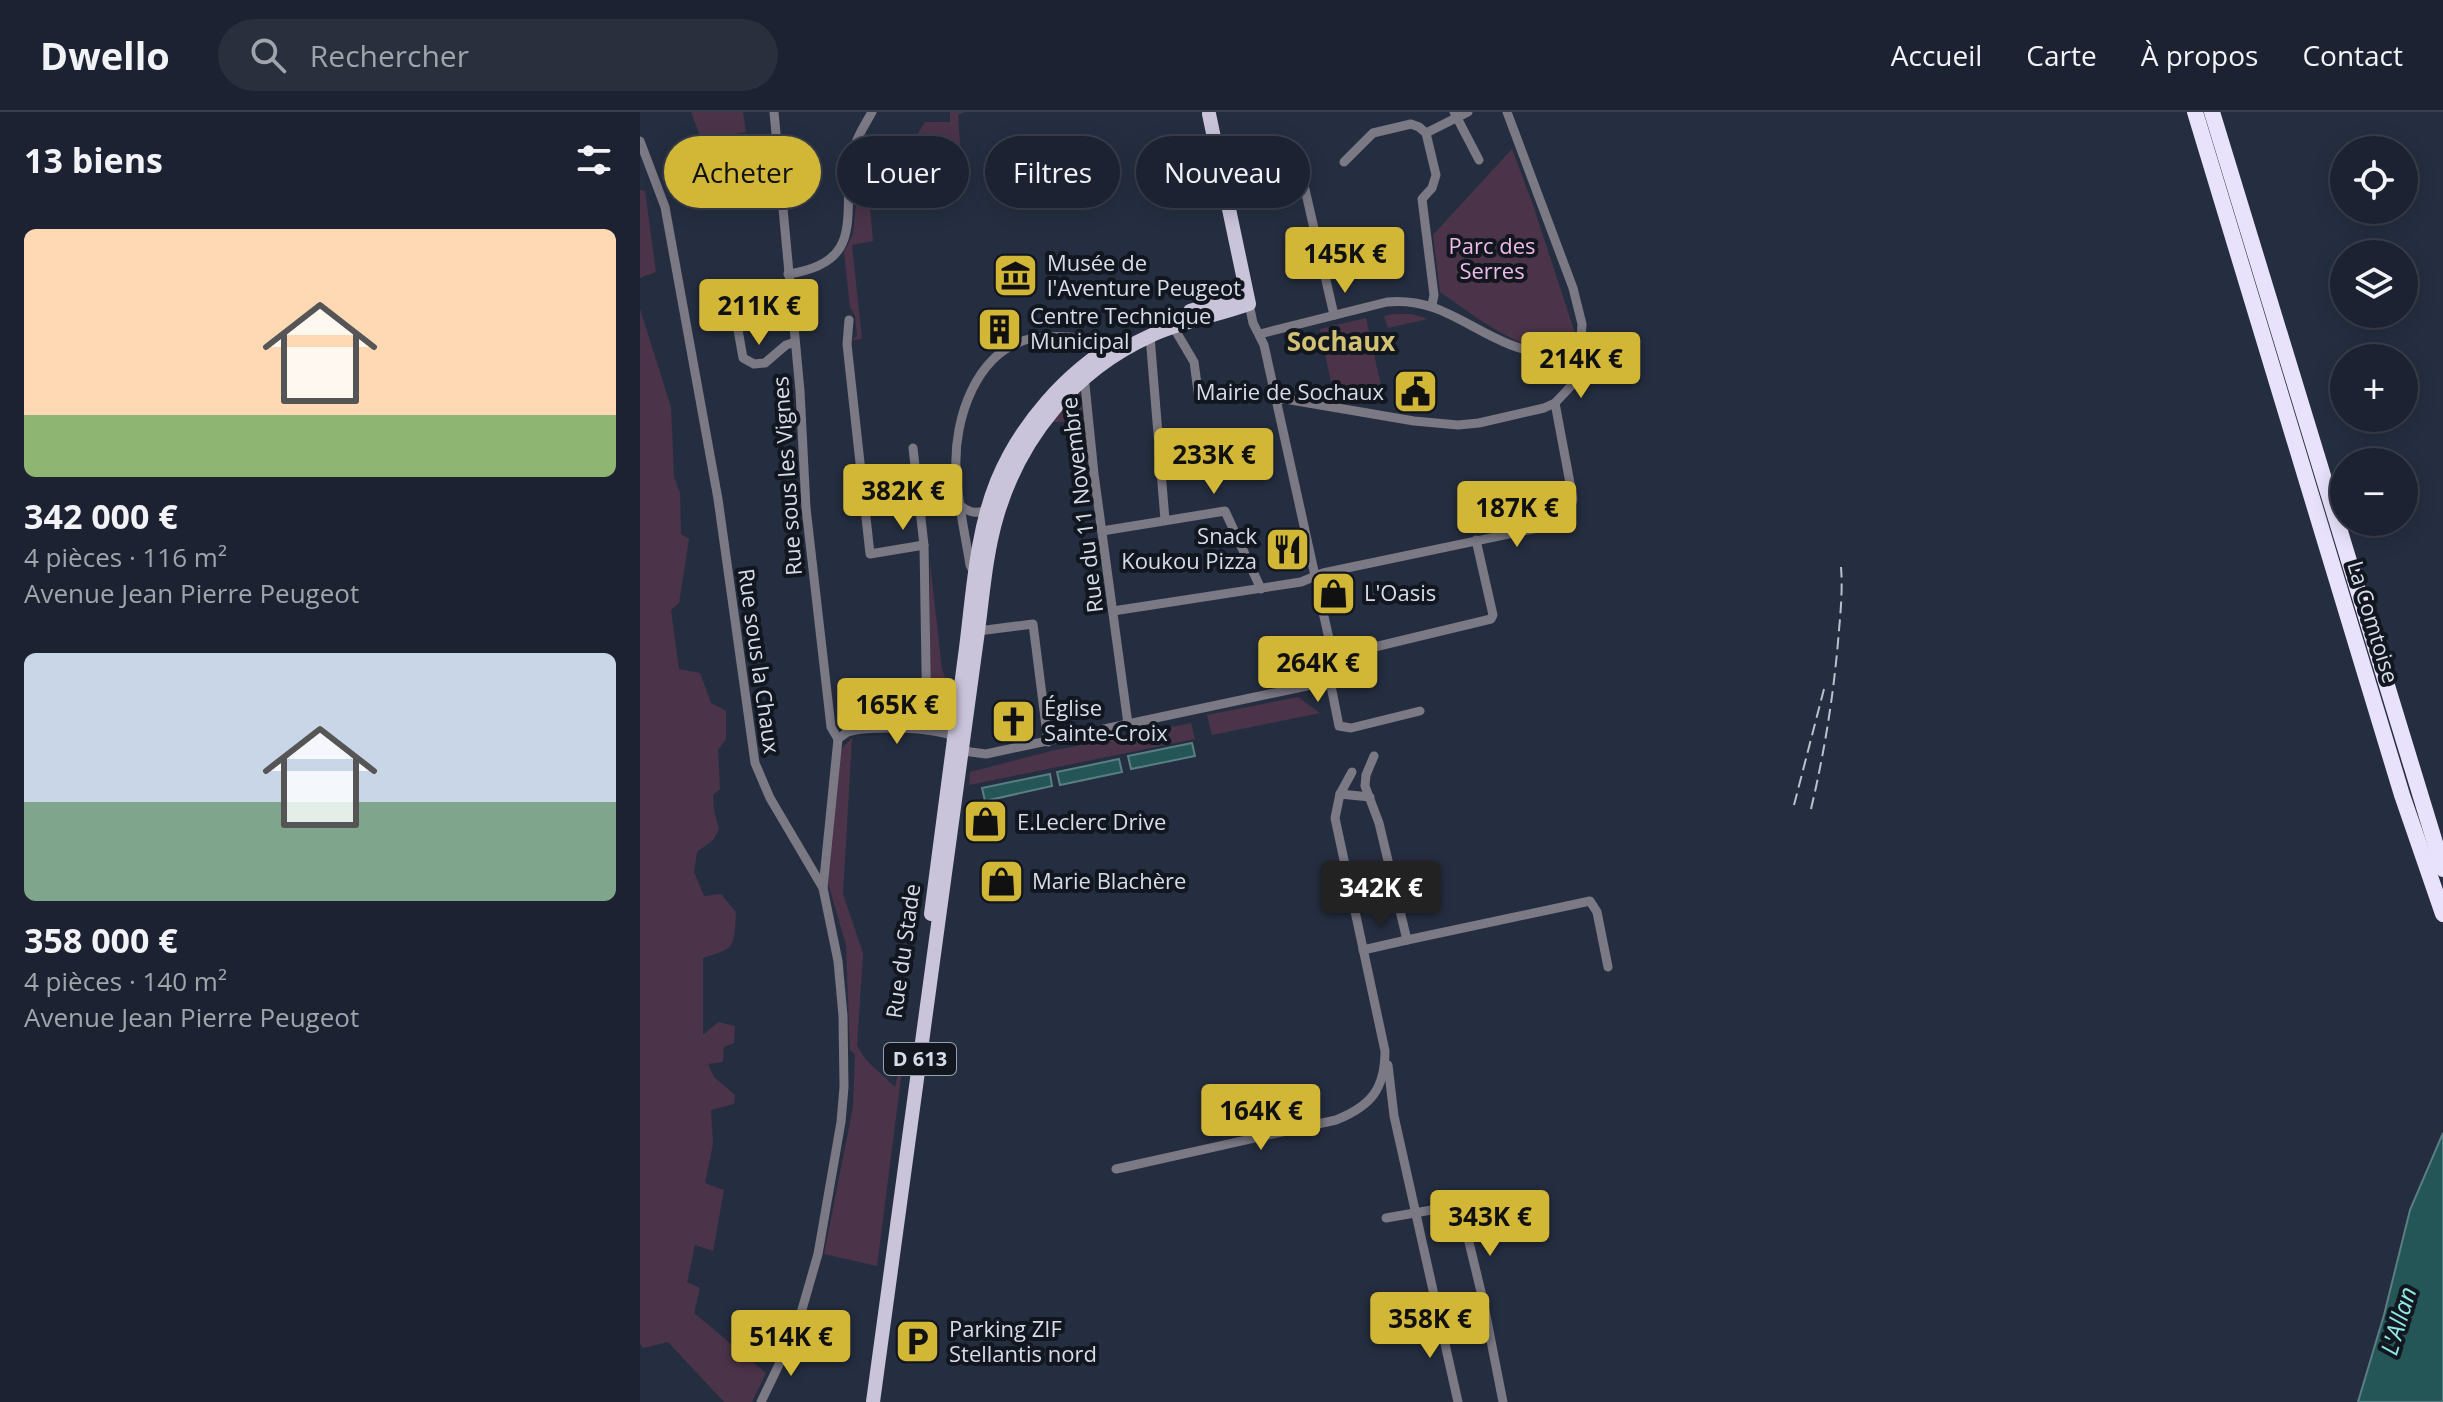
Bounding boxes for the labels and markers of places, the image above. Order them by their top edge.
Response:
pin: 145K € [1280,227,1410,295]
place label: Musée de l'Aventure Peugeot [1047,247,1241,302]
museum icon: Musée de l'Aventure Peugeot [992,252,1040,300]
pin: 211K € [694,279,824,347]
place label: Centre Technique Municipal [1030,300,1211,355]
building icon: Centre Technique Municipal [975,305,1023,353]
pin: 214K € [1516,332,1646,400]
public building icon: Mairie de Sochaux [1391,368,1439,416]
place label: Mairie de Sochaux [1196,376,1384,406]
pin: 233K € [1149,428,1279,496]
pin: 382K € [838,464,968,532]
pin: 187K € [1452,481,1582,549]
place label: Snack Koukou Pizza [1121,520,1257,575]
restaurant icon: Snack Koukou Pizza [1264,525,1312,573]
shop icon: L'Oasis [1309,569,1357,617]
place label: L'Oasis [1364,577,1436,607]
pin: 264K € [1253,636,1383,704]
pin: 165K € [832,678,962,746]
place label: Église Sainte-Croix [1044,692,1168,747]
church icon: Église Sainte-Croix [989,697,1037,745]
shop icon: E.Leclerc Drive [962,798,1010,846]
place label: E.Leclerc Drive [1017,806,1166,836]
shop icon: Marie Blachère [977,857,1025,905]
pin: 342K € [1316,861,1446,929]
place label: Marie Blachère [1032,865,1186,895]
pin: 164K € [1196,1084,1326,1152]
pin: 343K € [1425,1190,1555,1258]
pin: 358K € [1365,1292,1495,1360]
pin: 514K € [726,1310,856,1378]
place label: Parking ZIF Stellantis nord [949,1313,1097,1368]
parking icon: Parking ZIF Stellantis nord [894,1318,942,1366]

